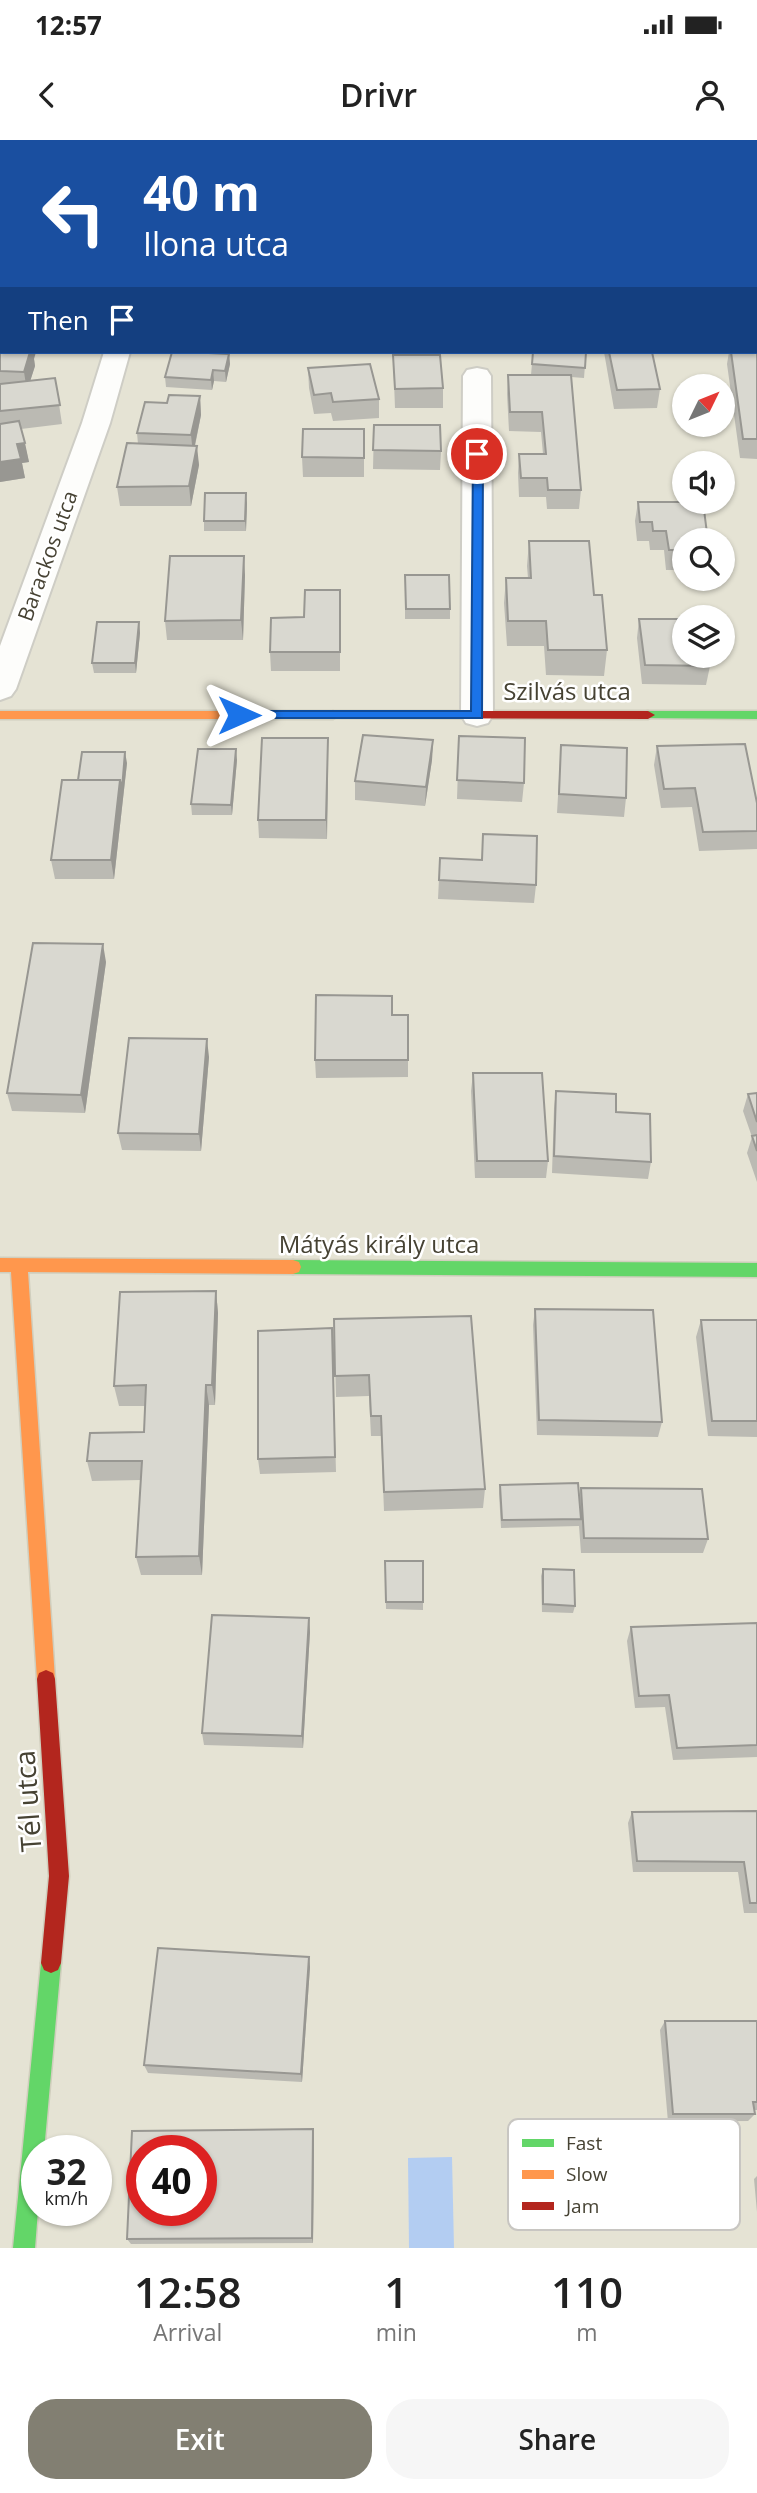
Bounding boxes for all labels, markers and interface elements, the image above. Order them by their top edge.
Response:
text: 12:57 [35,7,102,43]
text: Drivr [340,73,417,116]
icon: back [28,76,66,114]
icon: person [691,76,729,114]
text: 40 m [143,159,260,225]
icon: left [28,168,119,259]
text: Ilona utca [143,222,289,265]
icon: arrive [103,301,141,339]
text: Then [28,302,89,338]
north arrow [672,374,735,438]
map controls [672,374,735,668]
pin [447,424,507,484]
icon: arrive [458,435,496,473]
button: sound [672,451,735,514]
street label: Barackos utca [11,487,84,625]
button: search [672,528,735,591]
button: layers [672,605,735,668]
street label: Szilvás utca [503,674,631,707]
position arrow [202,678,276,752]
street label: Mátyás király utca [279,1227,479,1260]
street label: Tél utca [5,1749,50,1853]
legend [508,2119,740,2230]
text: Fast [566,2130,602,2156]
speed limit sign: 40 [126,2135,217,2226]
text: 32 [46,2148,87,2195]
text: Slow [566,2161,608,2187]
text: km/h [45,2186,88,2210]
text: Jam [564,2193,599,2219]
text: 12:58 [134,2263,242,2320]
text: 1 [384,2263,408,2320]
text: 110 [551,2263,623,2320]
text: Arrival [153,2316,222,2348]
text: min [376,2316,417,2348]
text: m [576,2316,598,2348]
button: Exit [28,2399,372,2479]
button: Share [386,2399,729,2479]

